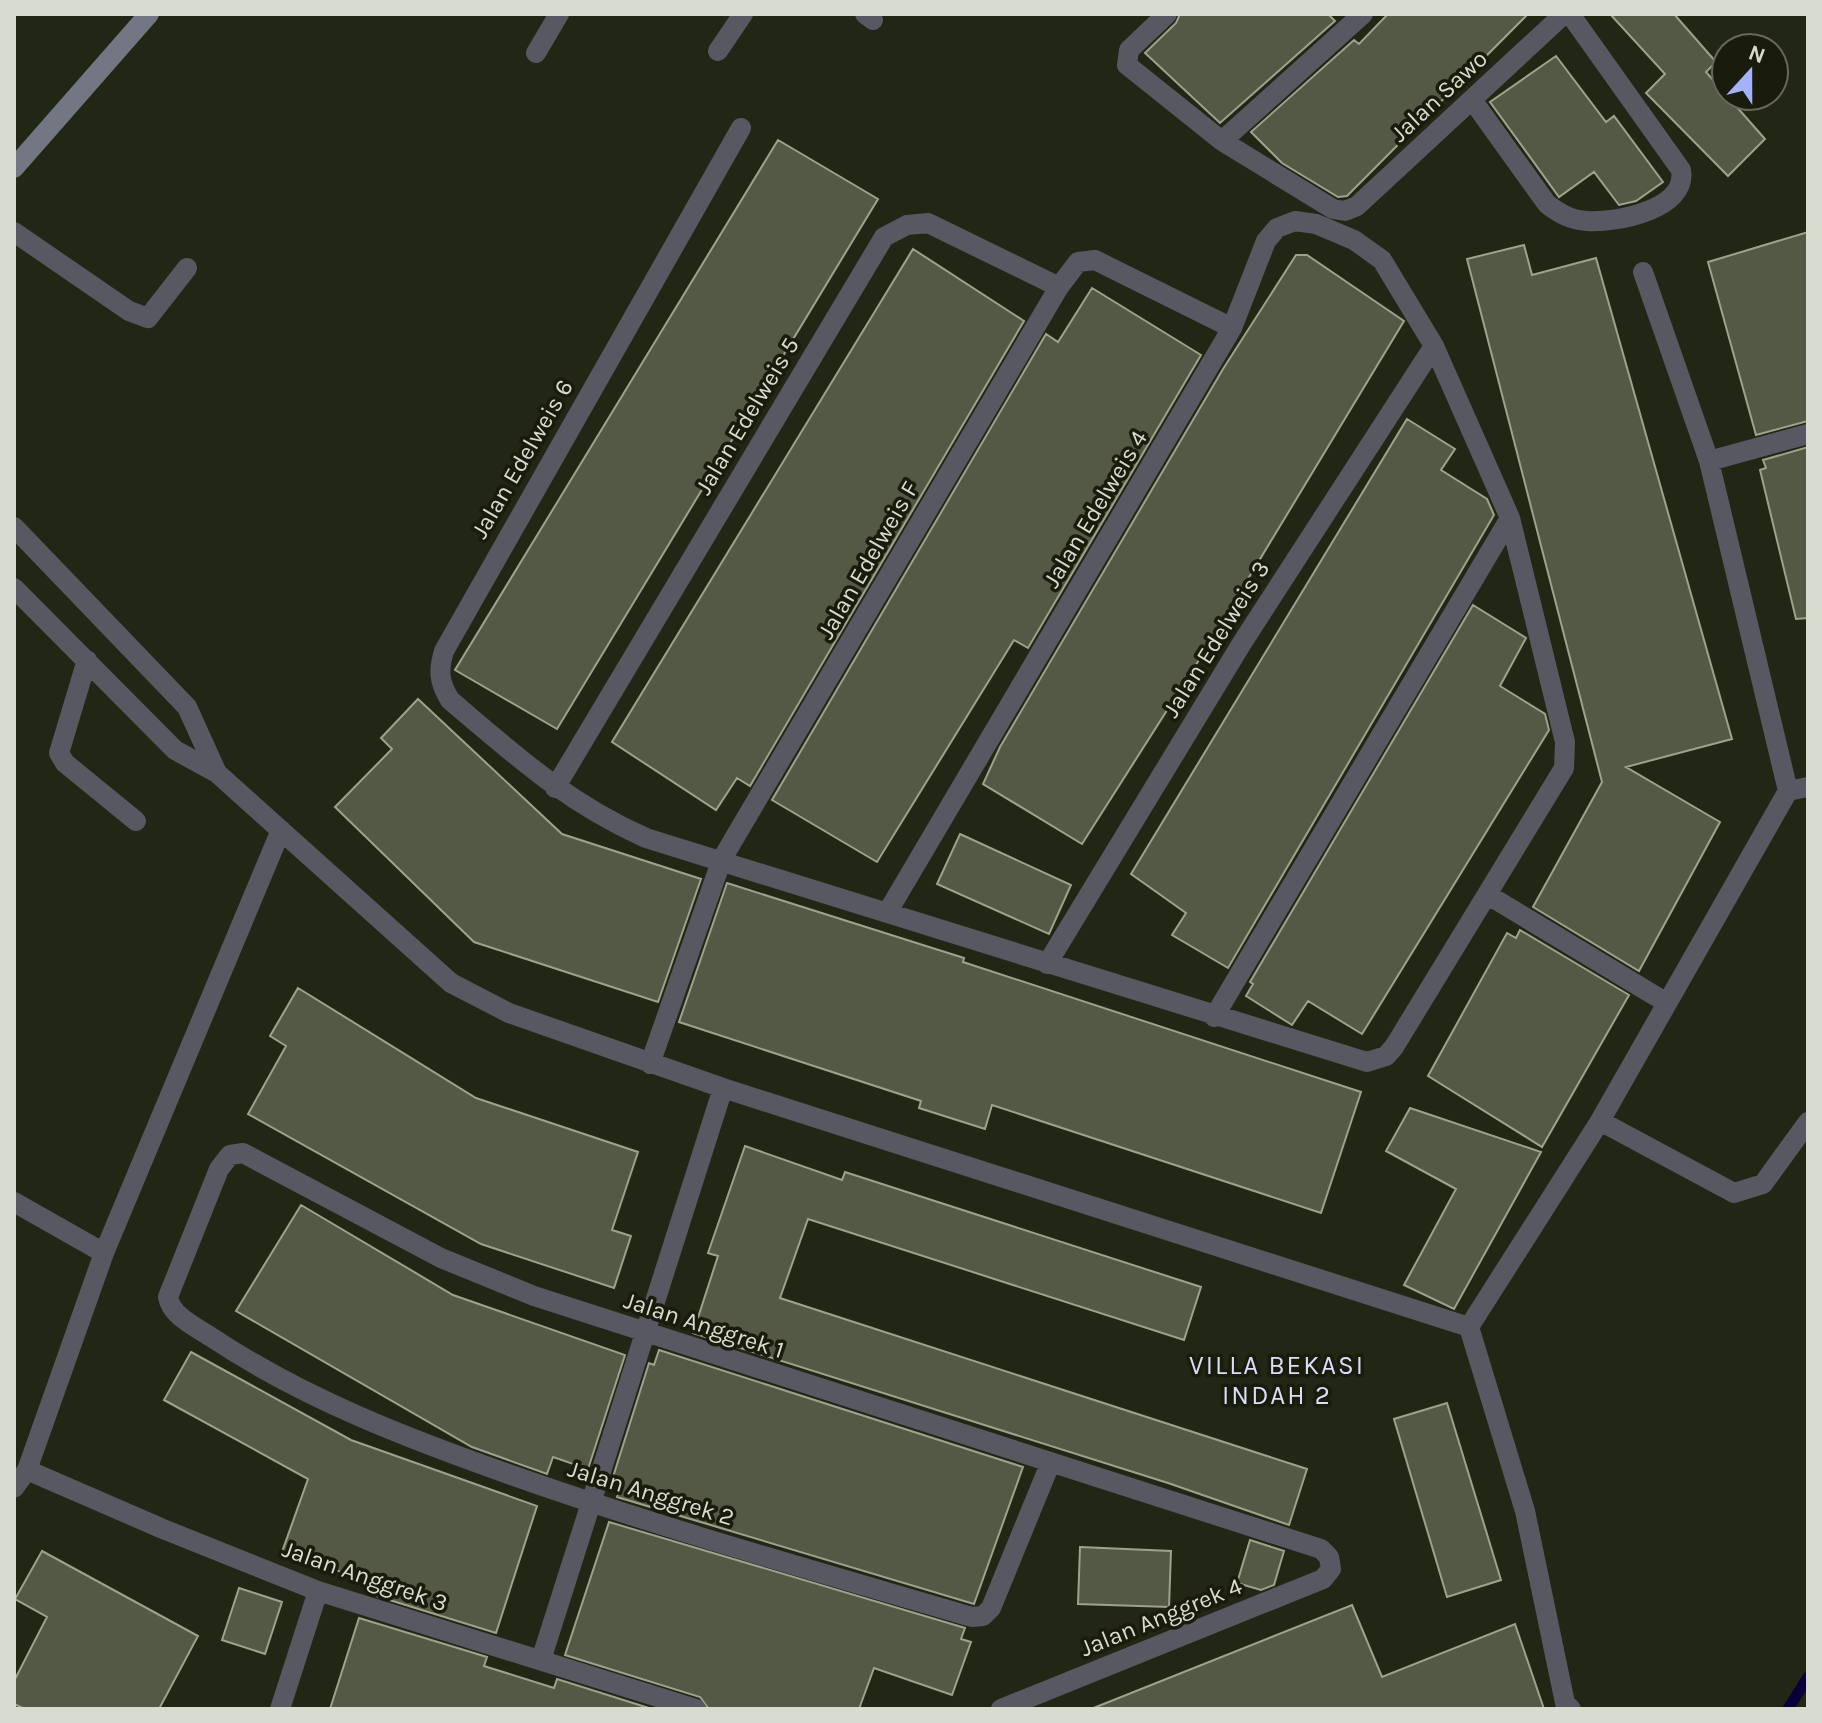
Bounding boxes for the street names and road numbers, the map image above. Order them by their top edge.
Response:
street label: Jalan Sawo [1385,44,1493,148]
street label: Jalan Edelweis 5 [689,332,805,500]
street label: Jalan Edelweis 6 [465,375,579,543]
street label: Jalan Edelweis 4 [1037,425,1153,593]
street label: Jalan Edelweis F [811,476,925,644]
street label: Jalan Edelweis 3 [1157,556,1275,722]
street label: Jalan Anggrek 1 [620,1286,788,1364]
street label: Jalan Anggrek 2 [564,1454,738,1532]
street label: Jalan Anggrek 3 [279,1535,451,1617]
street label: Jalan Anggrek 4 [1076,1572,1246,1662]

